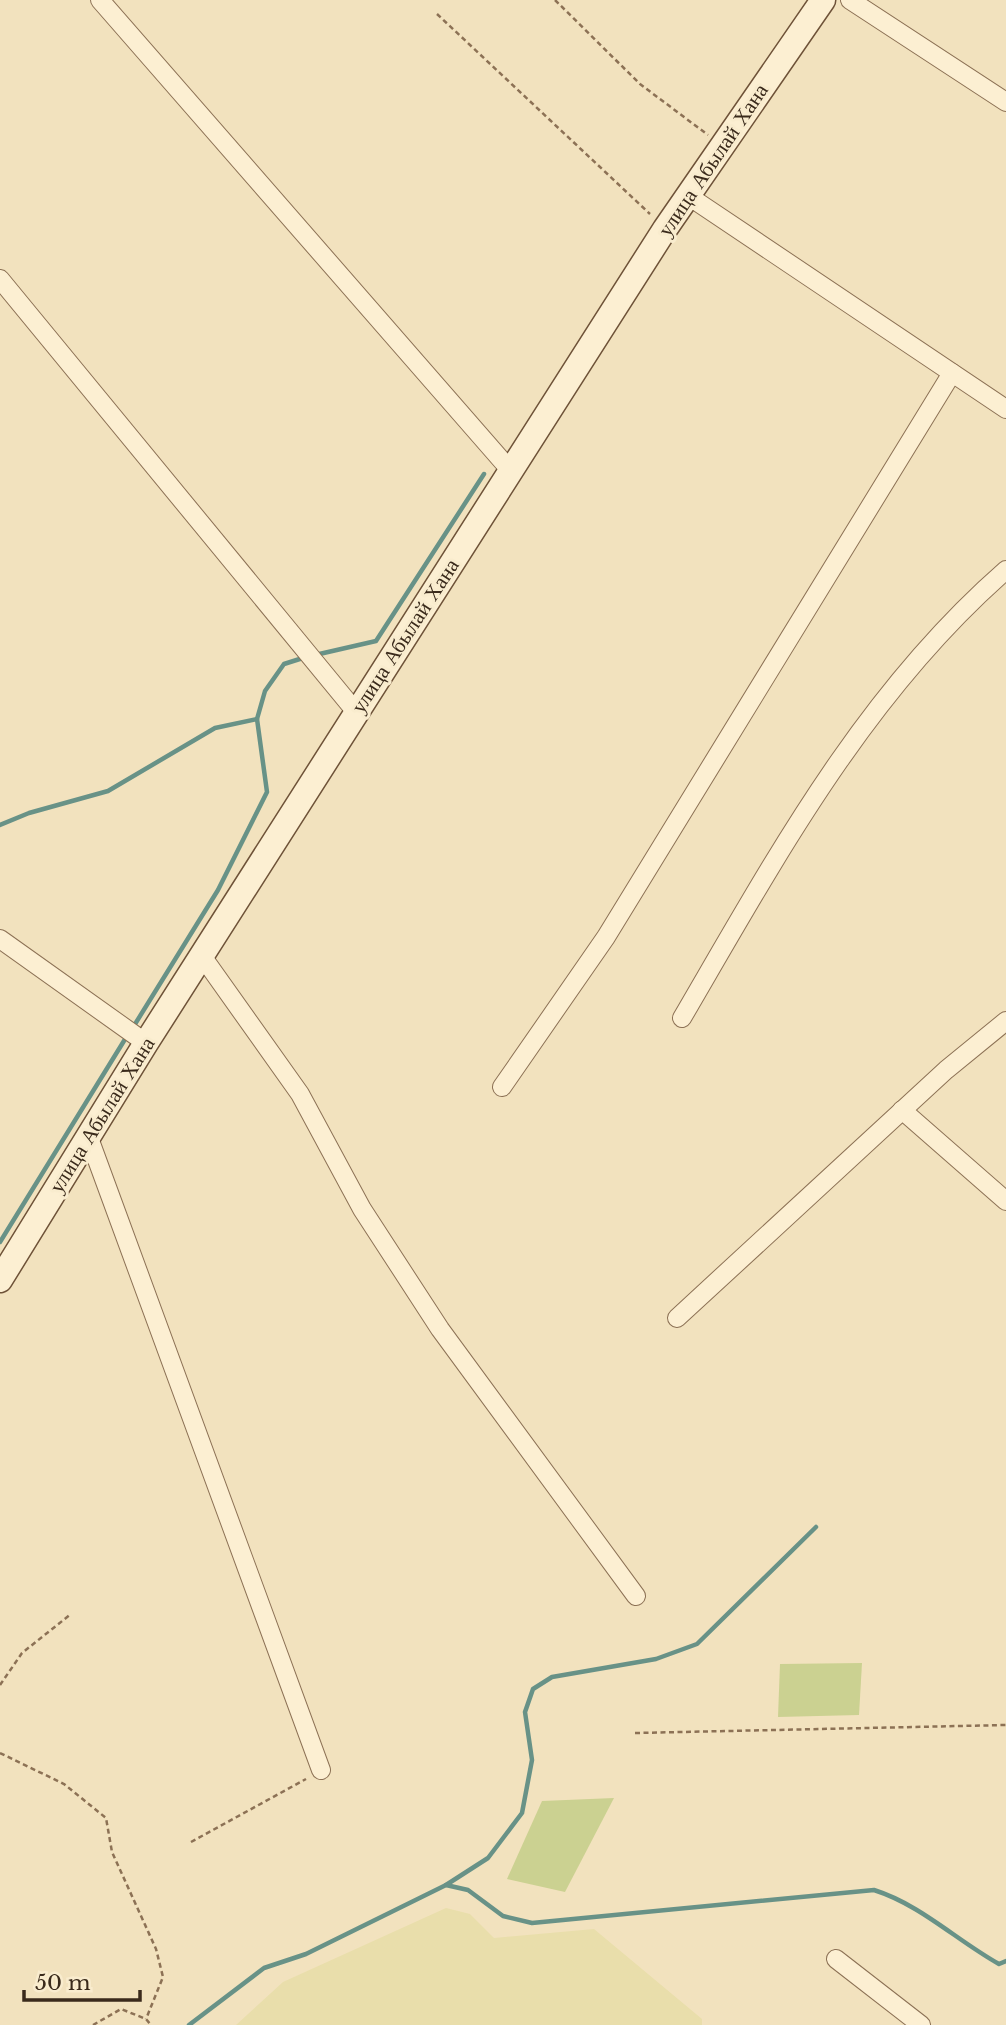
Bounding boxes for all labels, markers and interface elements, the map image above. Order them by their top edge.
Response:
street label: улица Абылай Хана [652,78,774,241]
street label: улица Абылай Хана [345,553,465,718]
street label: улица Абылай Хана [44,1032,161,1198]
scale bar [24,1958,140,2002]
text: 50 m [35,1970,91,1996]

